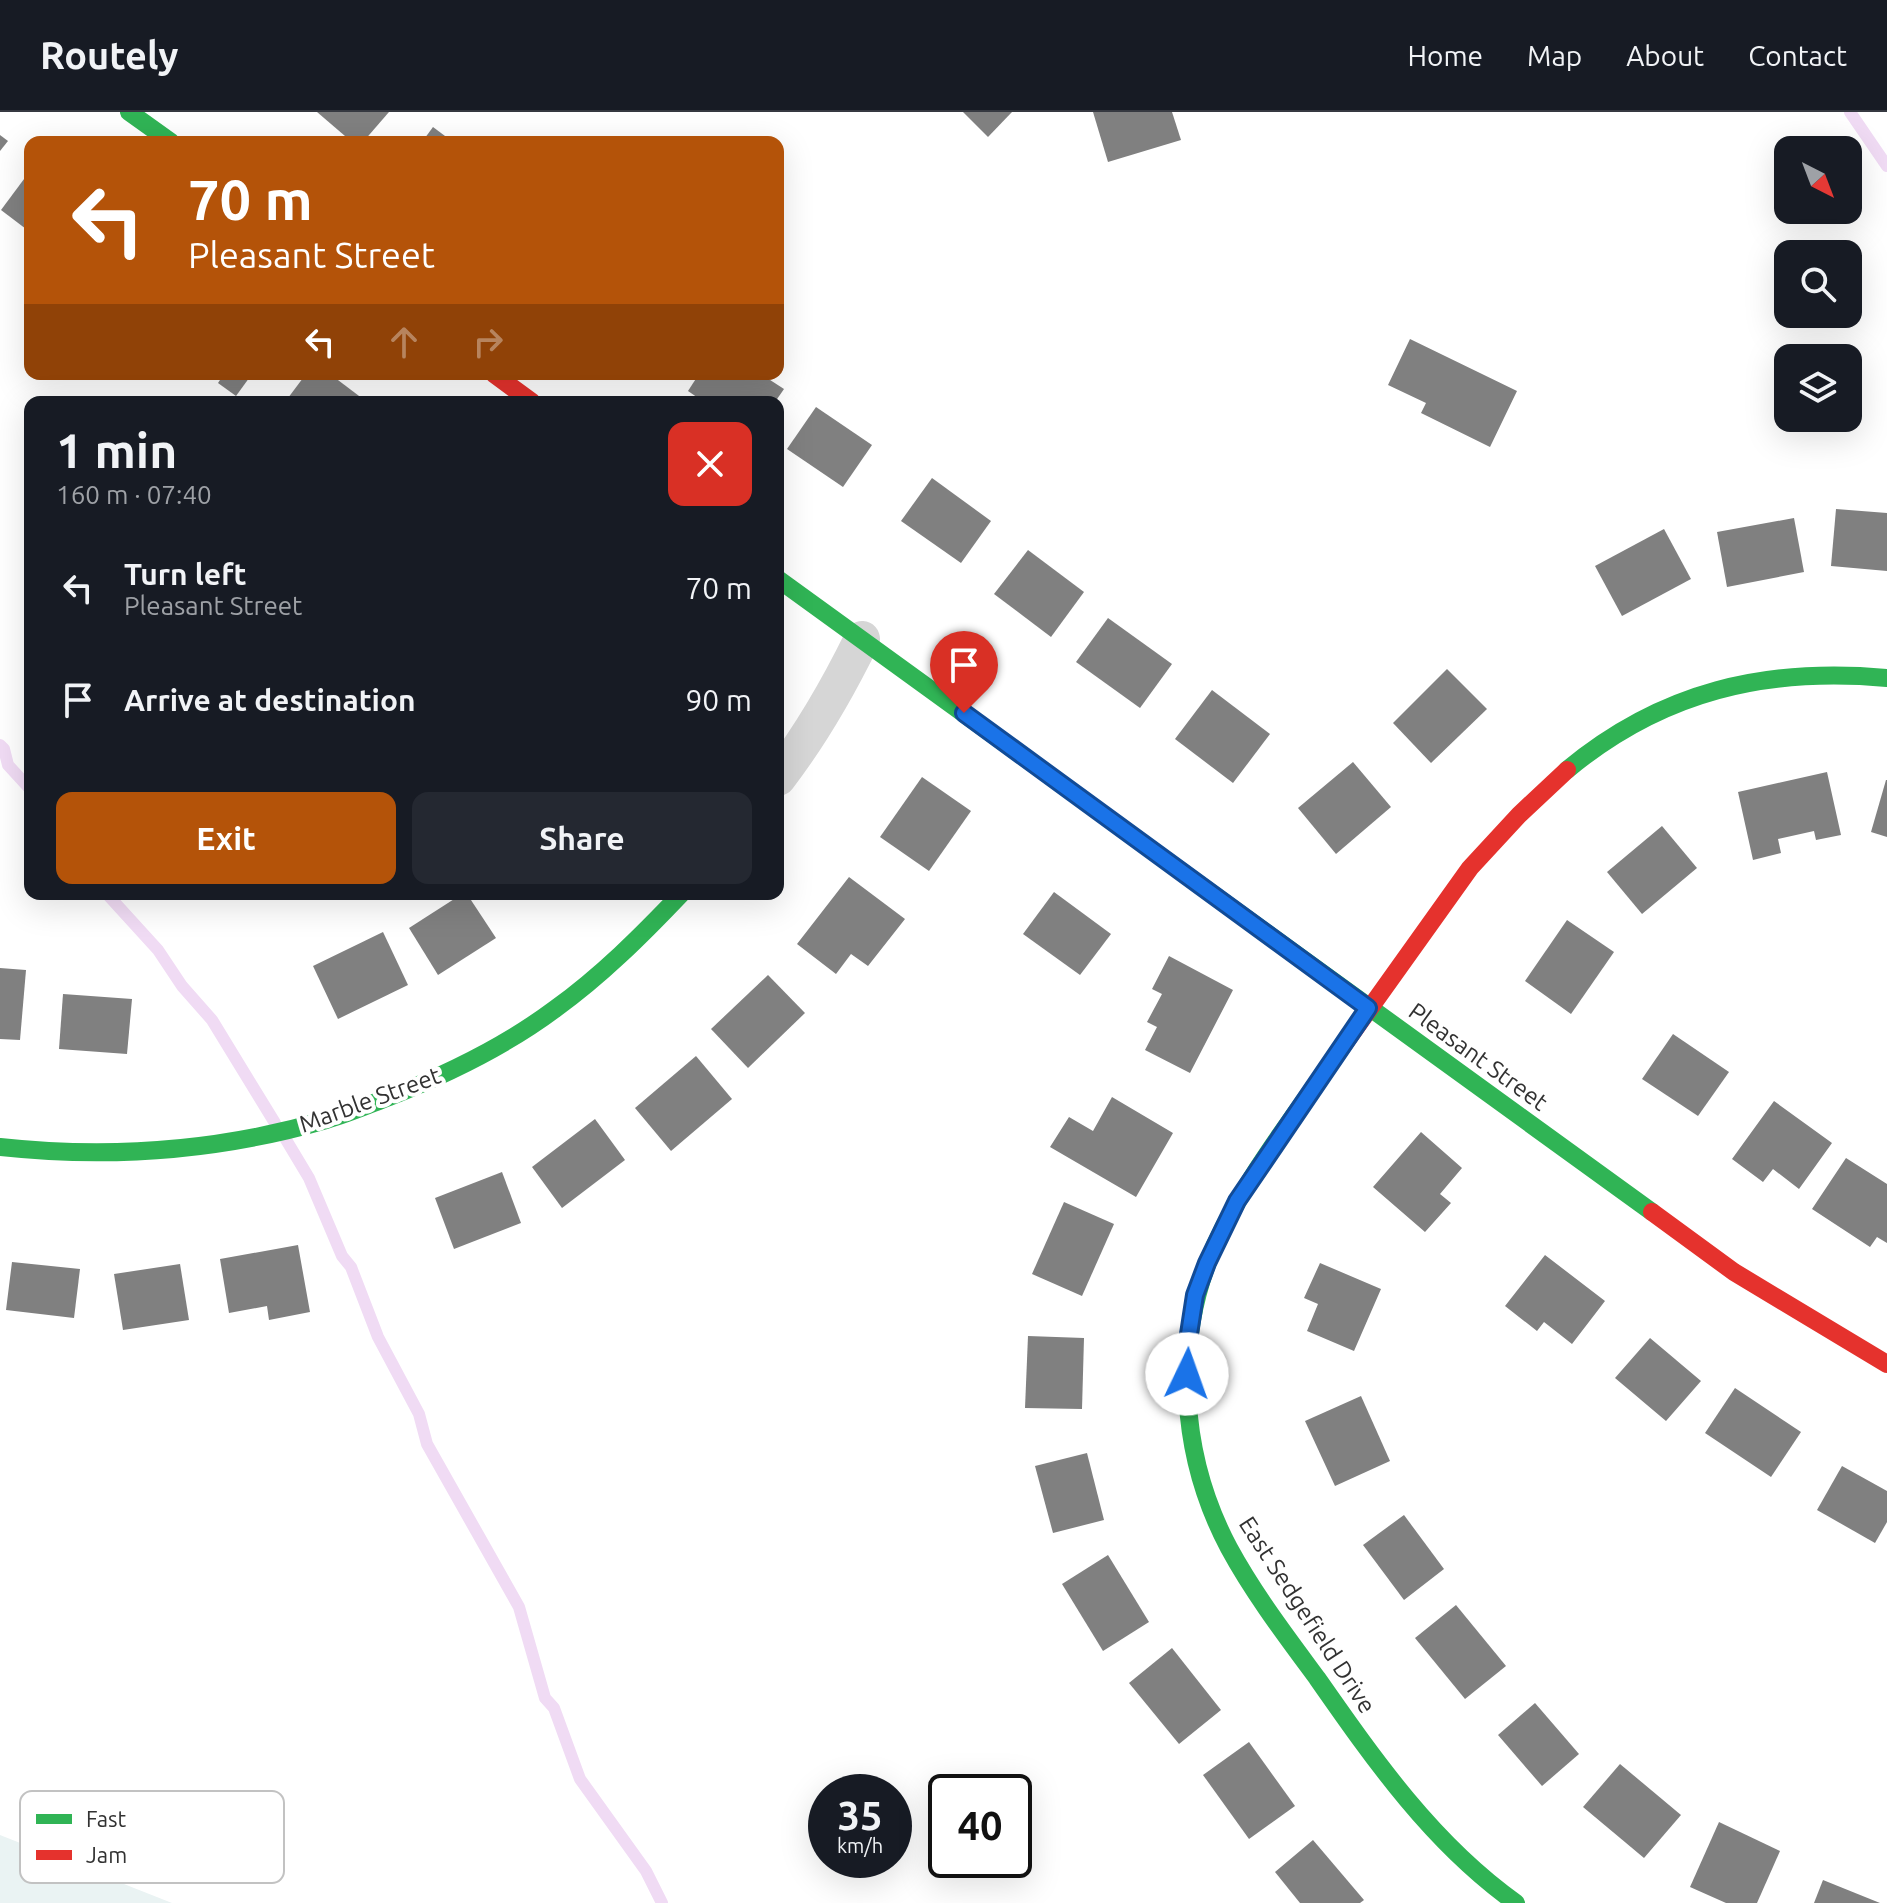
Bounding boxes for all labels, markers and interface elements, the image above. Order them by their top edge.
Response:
text: Routely [40,34,178,76]
text: Home [1408,40,1483,71]
text: Map [1527,40,1582,71]
text: About [1626,40,1704,71]
text: Contact [1748,40,1847,71]
north arrow [1774,136,1862,224]
map controls [1774,136,1862,432]
icon: left [56,168,160,272]
text: 70 m [188,168,313,231]
text: Pleasant Street [188,234,435,275]
button: search [1774,240,1862,328]
icon: left [298,320,342,364]
icon: ahead [382,320,426,364]
icon: right [466,320,510,364]
button: layers [1774,344,1862,432]
button: close [668,422,752,506]
text: 1 min [56,423,177,477]
text: 160 m · 07:40 [56,480,212,509]
text: Turn left [124,557,246,591]
icon: left [56,566,100,610]
text: 70 m [685,571,752,605]
text: Pleasant Street [124,591,302,620]
pin [930,631,998,713]
icon: arrive [942,643,986,687]
icon: arrive [56,678,100,722]
text: Arrive at destination [124,683,416,717]
text: 90 m [685,683,752,717]
button: Exit [56,792,396,884]
button: Share [412,792,752,884]
street label: Pleasant Street [1404,997,1553,1116]
street label: Marble Street [295,1061,445,1138]
position arrow [1145,1332,1229,1416]
street label: East Sedgefield Drive [1234,1511,1381,1718]
speed limit sign: 40 [928,1774,1032,1878]
legend [20,1791,284,1883]
text: 35 [837,1793,883,1838]
text: Fast [86,1806,127,1831]
text: km/h [837,1834,883,1857]
text: Jam [86,1842,127,1867]

